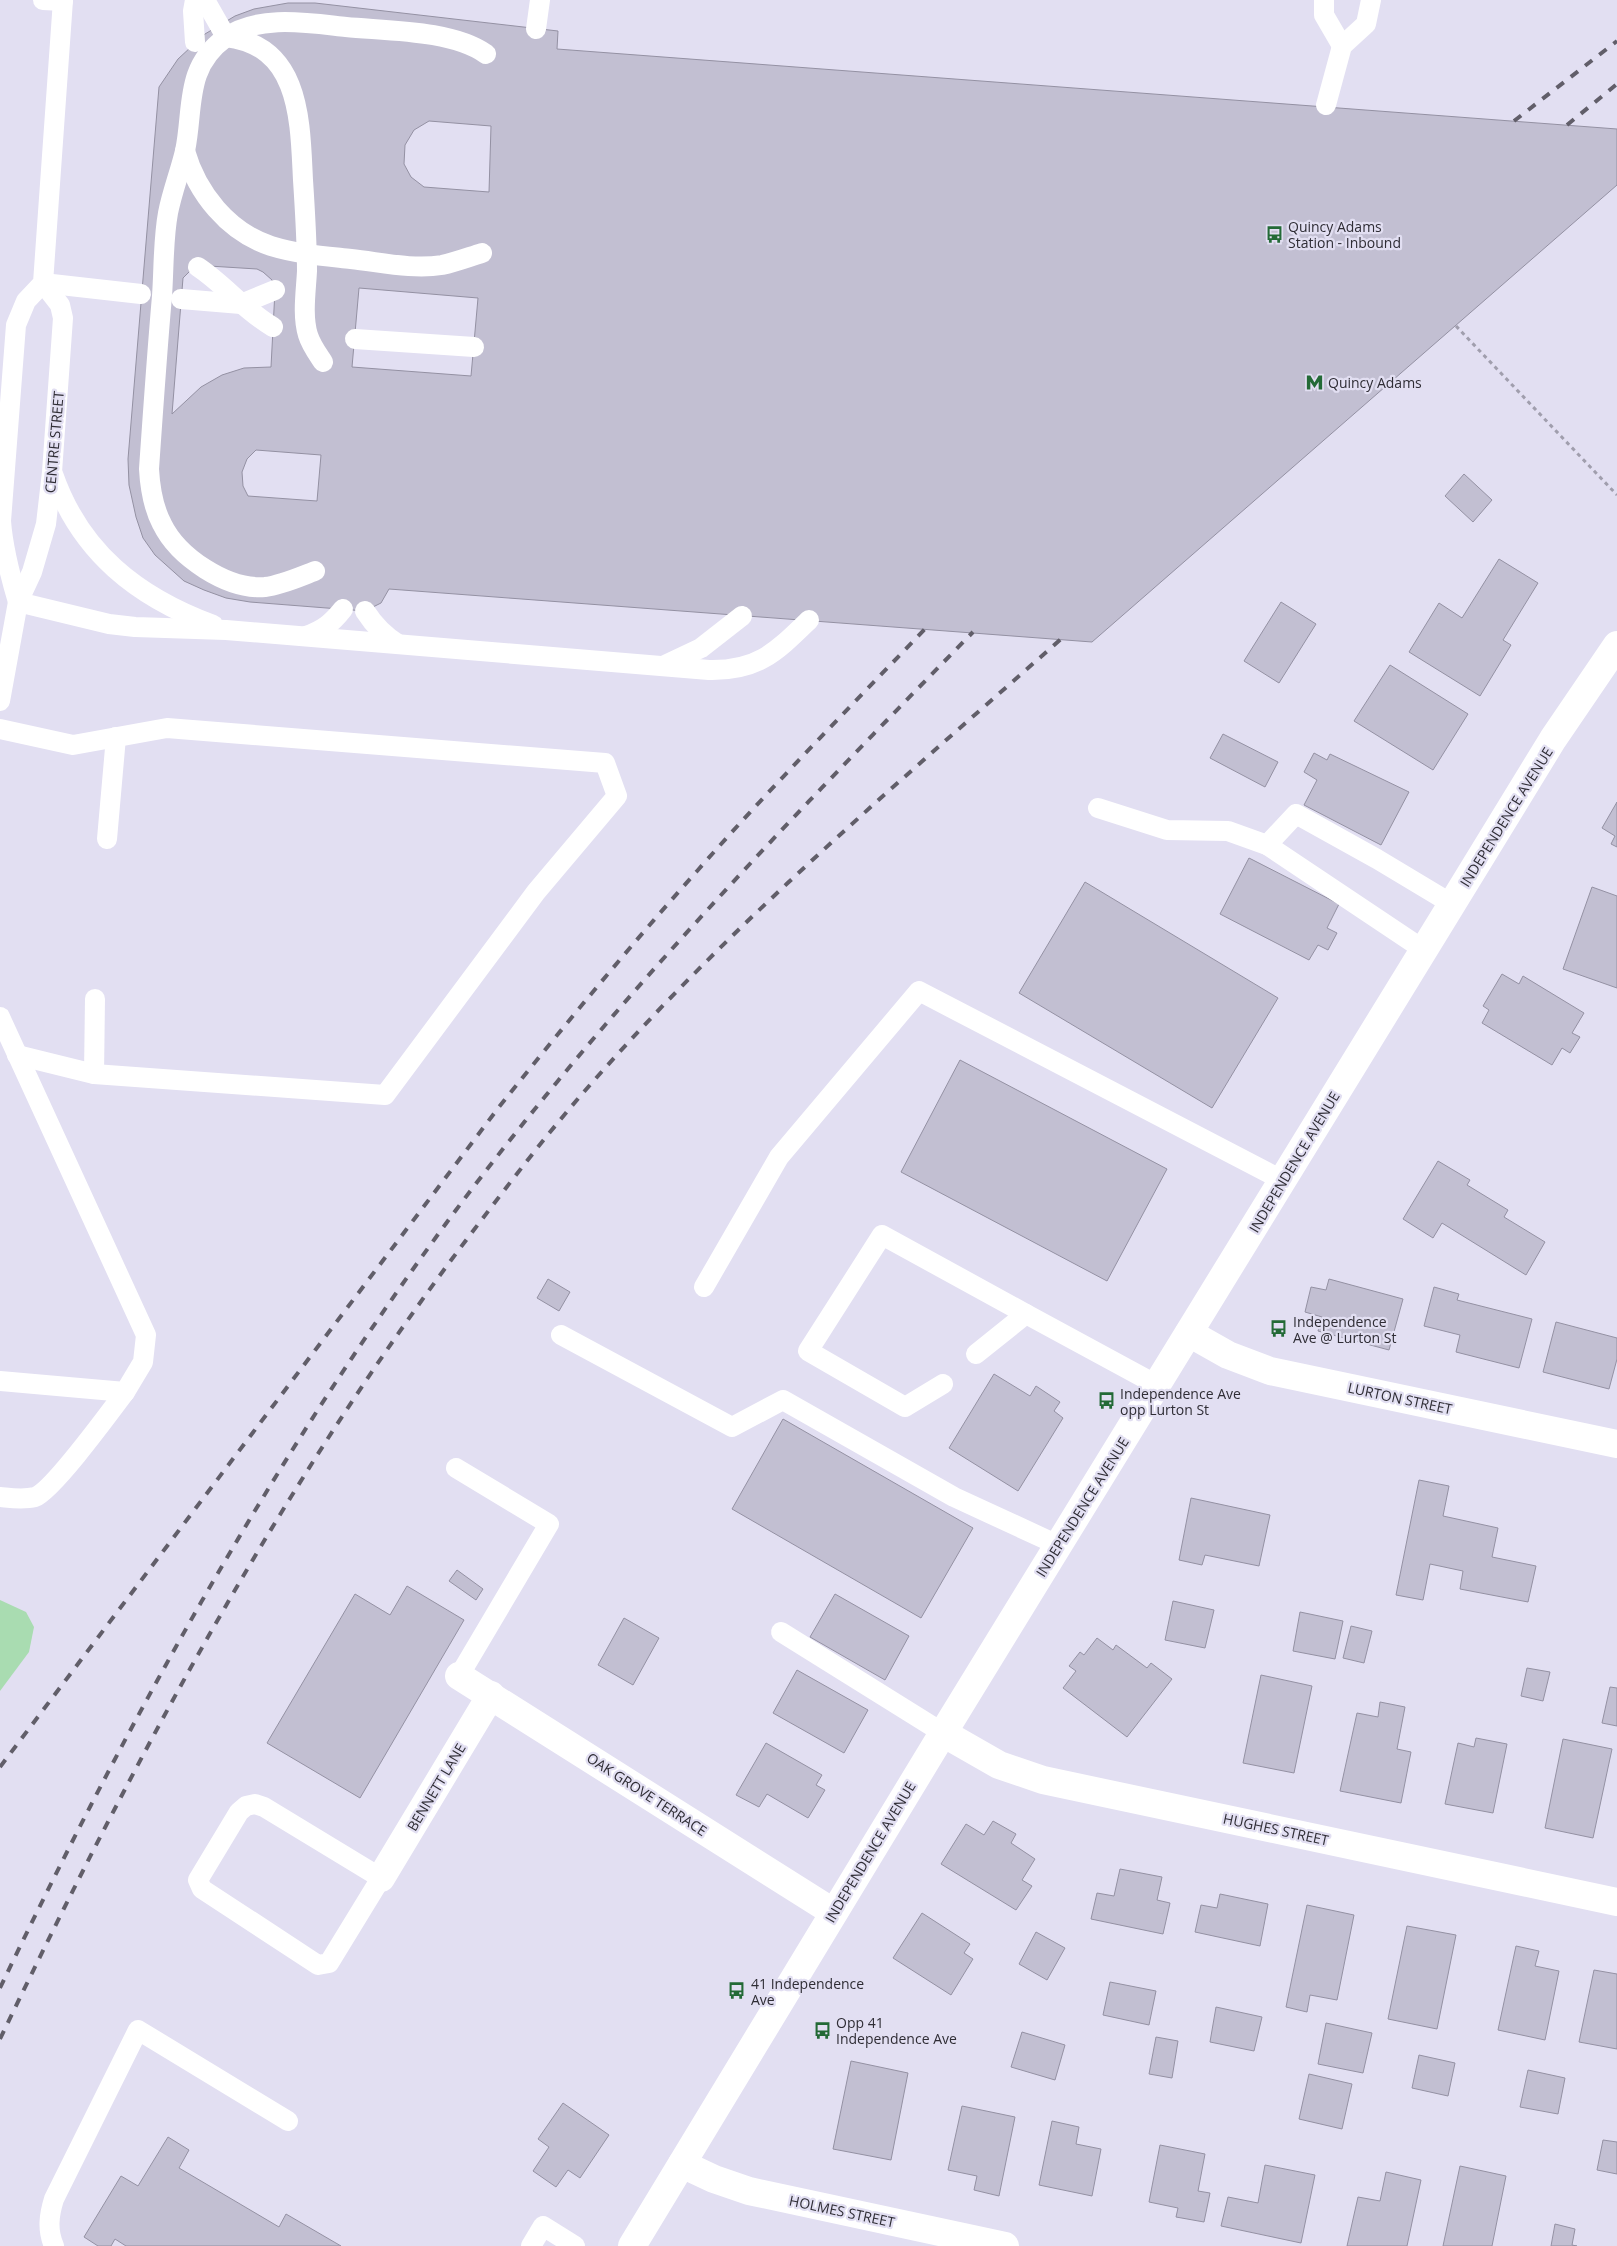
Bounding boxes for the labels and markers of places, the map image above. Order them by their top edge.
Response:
place label: Quincy Adams Station - Inbound [1288,217,1401,252]
bus stop icon: Quincy Adams Station - Inbound [1264,224,1284,244]
metro station icon: Quincy Adams [1304,372,1324,392]
place label: Quincy Adams [1328,373,1422,392]
place label: Independence Ave @ Lurton St [1293,1312,1396,1347]
bus stop icon: Independence Ave @ Lurton St [1269,1319,1289,1339]
place label: Independence Ave opp Lurton St [1120,1384,1241,1419]
bus stop icon: Independence Ave opp Lurton St [1096,1391,1116,1411]
place label: 41 Independence Ave [751,1974,864,2009]
bus stop icon: 41 Independence Ave [727,1981,747,2001]
place label: Opp 41 Independence Ave [836,2013,957,2048]
bus stop icon: Opp 41 Independence Ave [812,2020,832,2040]

